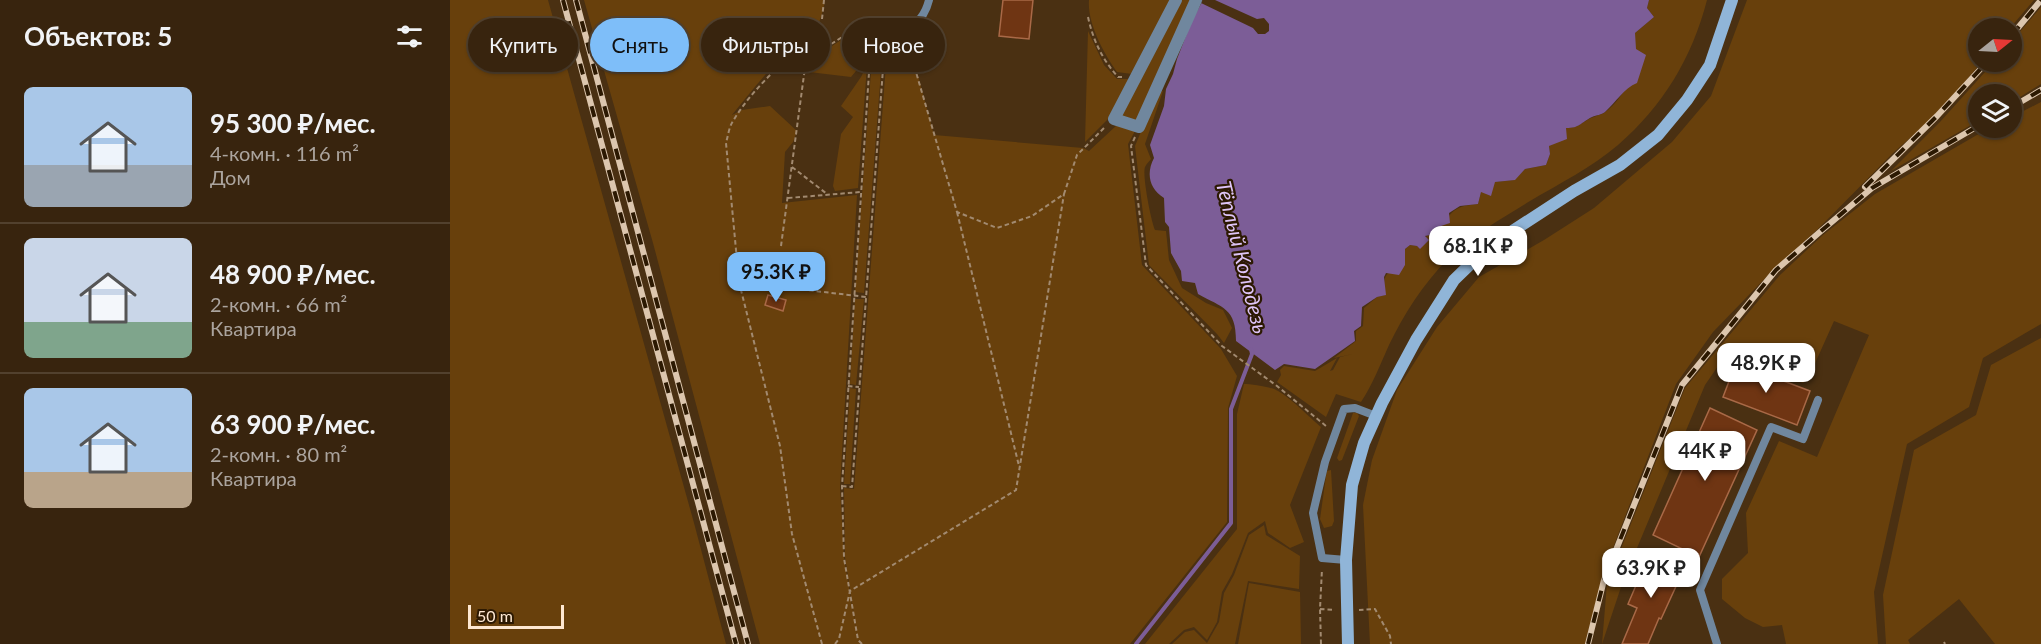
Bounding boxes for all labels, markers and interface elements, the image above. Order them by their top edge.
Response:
chip: Купить [468,18,578,72]
chip: Снять [590,18,689,72]
chip: Фильтры [701,18,830,72]
chip: Новое [842,18,945,72]
north arrow [1968,18,2022,72]
map controls [1968,18,2022,138]
text: Объектов: 5 [24,20,172,52]
icon: filters [393,20,426,53]
button: layers [1968,84,2022,138]
text: 95 300 ₽/мес. [210,107,376,139]
icon: home [72,111,144,183]
text: 4-комн. · 116 m² [210,141,359,165]
text: Дом [210,165,251,189]
water label: Тёплый Колодезь [1212,178,1274,336]
pin: 68.1K ₽ [1423,226,1533,277]
text: 68.1K ₽ [1443,233,1513,257]
pin: 95.3K ₽ [721,252,831,303]
text: 48 900 ₽/мес. [210,258,376,290]
text: 95.3K ₽ [741,259,811,283]
icon: home [72,262,144,334]
text: 2-комн. · 66 m² [210,292,347,316]
text: Квартира [210,316,297,340]
pin: 48.9K ₽ [1711,343,1821,394]
text: 48.9K ₽ [1731,350,1801,374]
text: 63 900 ₽/мес. [210,408,376,440]
icon: home [72,412,144,484]
pin: 44K ₽ [1663,431,1747,482]
text: 44K ₽ [1678,438,1732,462]
text: 2-комн. · 80 m² [210,442,347,466]
text: Квартира [210,466,297,490]
pin: 63.9K ₽ [1596,548,1706,599]
text: 63.9K ₽ [1616,555,1686,579]
scale bar [468,602,564,630]
text: 50 m [477,606,513,625]

